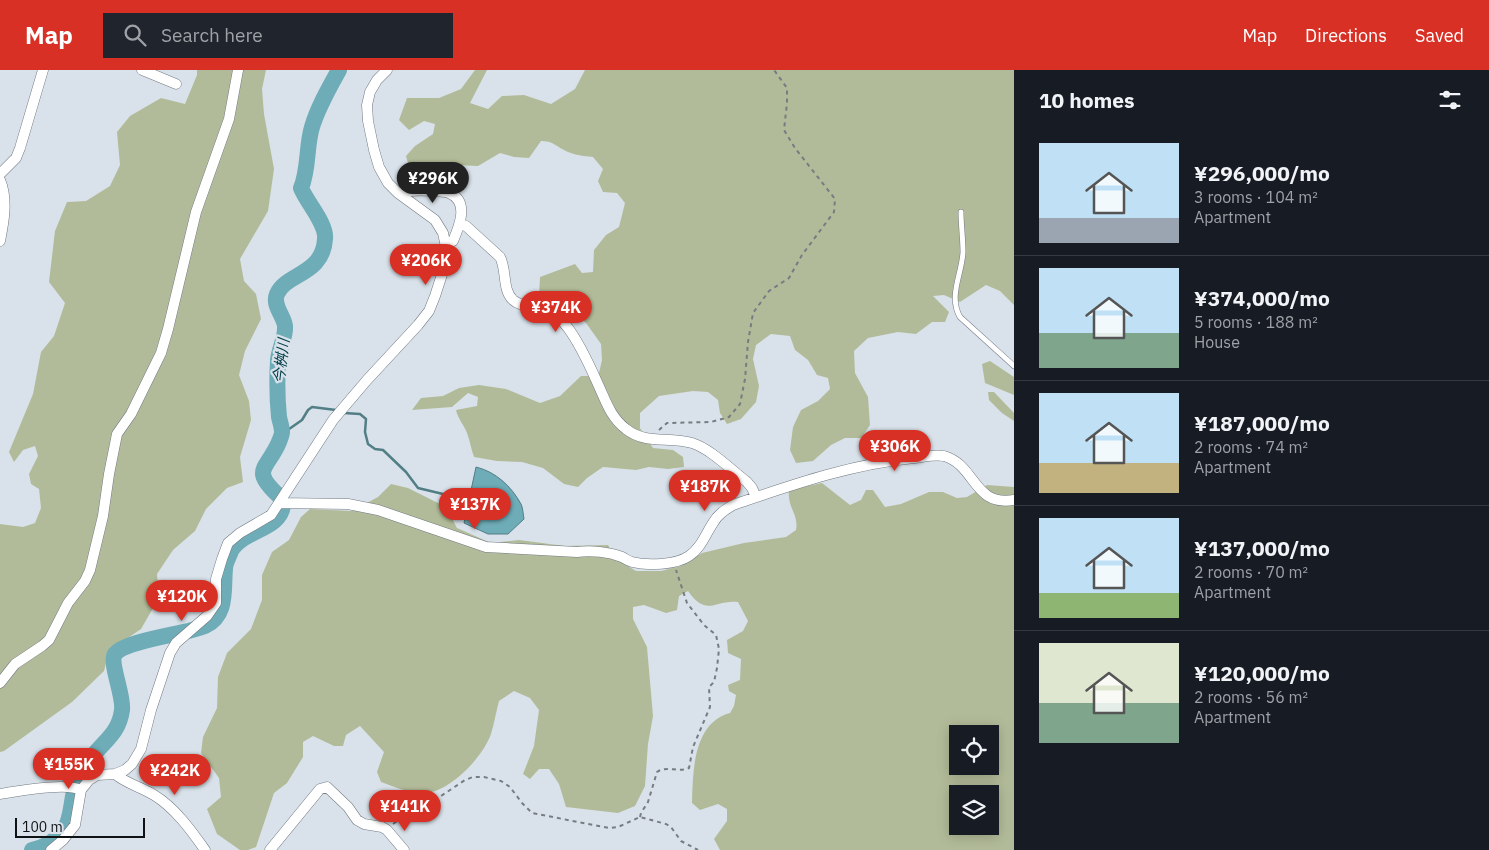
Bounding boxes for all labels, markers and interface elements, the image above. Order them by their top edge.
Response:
search box [103,13,453,58]
text: Map [25,19,73,51]
icon: search [121,21,149,49]
text: Search here [161,23,263,47]
text: Map [1242,24,1277,47]
text: Directions [1305,24,1387,47]
text: Saved [1415,24,1464,47]
text: 10 homes [1039,86,1135,114]
icon: filters [1436,86,1464,114]
text: ¥296,000/mo [1194,159,1330,187]
pin: ¥296K [398,162,468,204]
icon: home [1079,163,1139,223]
text: ¥296K [408,168,458,188]
text: 3 rooms · 104 m² [1194,187,1318,207]
text: Apartment [1194,207,1271,227]
pin: ¥206K [391,244,461,286]
text: ¥206K [401,250,451,270]
text: ¥374,000/mo [1194,284,1330,312]
icon: home [1079,288,1139,348]
pin: ¥374K [521,290,591,333]
text: ¥374K [531,297,581,317]
text: 5 rooms · 188 m² [1194,312,1318,332]
text: House [1194,332,1240,352]
water label: 今桝川 [269,336,293,384]
text: ¥187,000/mo [1194,409,1330,437]
icon: home [1079,413,1139,473]
pin: ¥306K [860,430,930,472]
text: ¥306K [870,436,920,456]
text: 2 rooms · 74 m² [1194,437,1308,457]
text: Apartment [1194,457,1271,477]
pin: ¥187K [670,470,740,512]
text: ¥187K [680,476,730,496]
pin: ¥137K [440,488,510,530]
text: ¥137K [450,494,500,514]
text: ¥137,000/mo [1194,534,1330,562]
icon: home [1079,538,1139,598]
text: 2 rooms · 70 m² [1194,562,1308,582]
pin: ¥120K [147,580,217,622]
text: Apartment [1194,582,1271,602]
text: ¥120K [157,586,207,606]
text: ¥120,000/mo [1194,659,1330,687]
icon: home [1079,663,1139,723]
text: 2 rooms · 56 m² [1194,687,1308,707]
text: Apartment [1194,707,1271,727]
map controls [949,725,999,835]
button: locate [949,725,999,775]
pin: ¥155K [34,748,104,790]
text: ¥155K [44,754,94,774]
pin: ¥242K [140,754,210,796]
text: ¥242K [150,760,200,780]
button: layers [949,785,999,835]
pin: ¥141K [370,790,440,832]
text: ¥141K [380,796,430,816]
scale bar [15,815,145,838]
text: 100 m [22,818,63,836]

